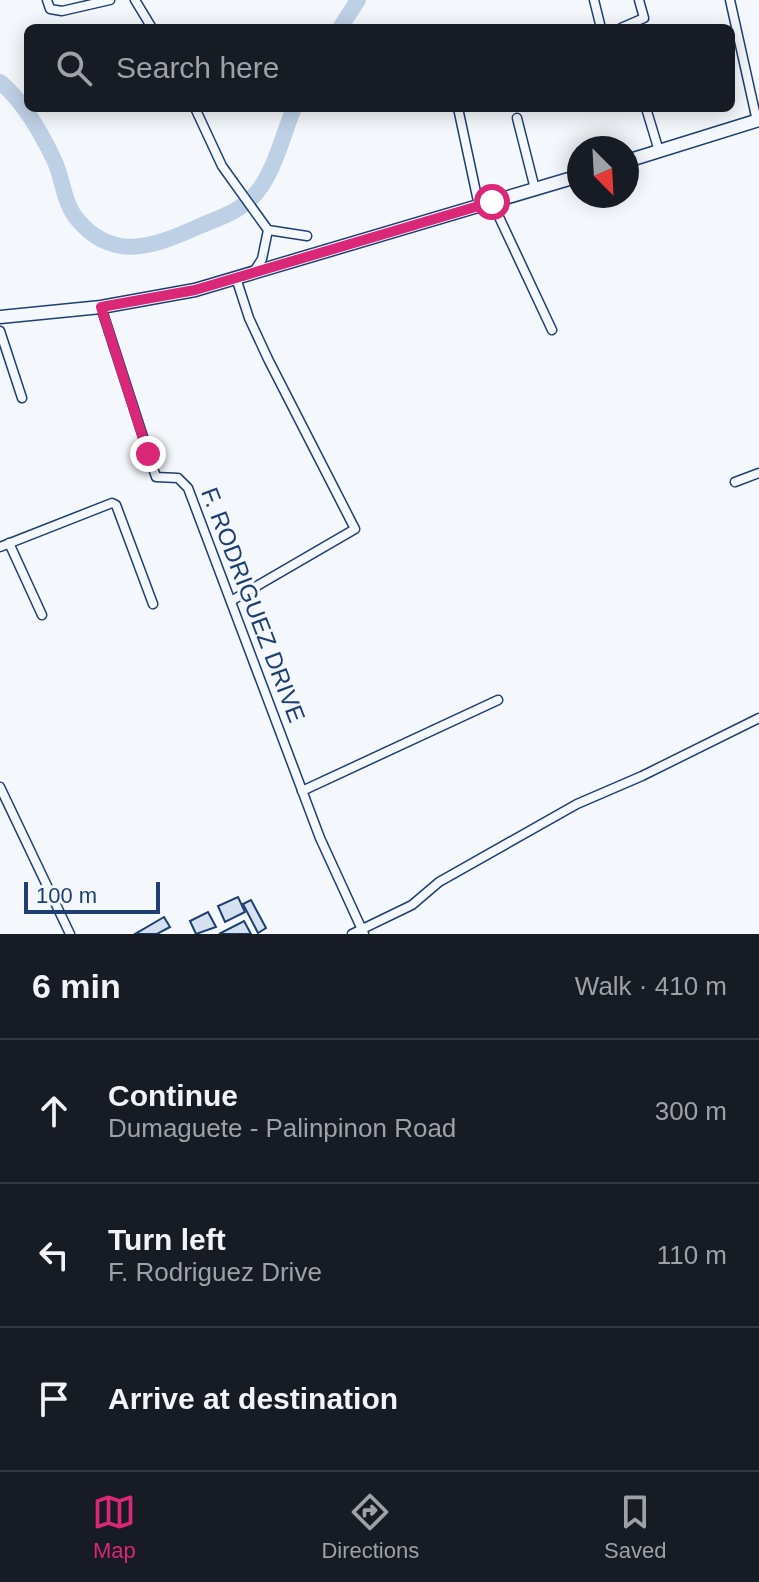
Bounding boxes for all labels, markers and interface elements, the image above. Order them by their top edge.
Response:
search box [24,24,735,112]
icon: search [52,46,96,90]
text: Search here [116,51,279,84]
north arrow [567,136,639,208]
route start [474,184,510,220]
route end [130,436,166,472]
street label: F. RODRIGUEZ DRIVE [196,484,311,726]
scale bar [24,878,160,914]
text: 100 m [36,883,97,908]
text: 6 min [32,967,121,1005]
text: Walk · 410 m [575,971,727,1001]
text: Continue [108,1079,238,1112]
icon: ahead [32,1089,76,1133]
text: 300 m [655,1096,727,1126]
text: Dumaguete - Palinpinon Road [108,1113,456,1143]
text: Turn left [108,1223,226,1256]
icon: left [32,1233,76,1277]
text: 110 m [657,1240,727,1270]
text: F. Rodriguez Drive [108,1257,322,1287]
icon: arrive [32,1377,76,1421]
text: Arrive at destination [108,1382,398,1415]
tab: Map [92,1490,136,1564]
tab: Directions [321,1490,419,1564]
tab: Saved [604,1490,667,1564]

